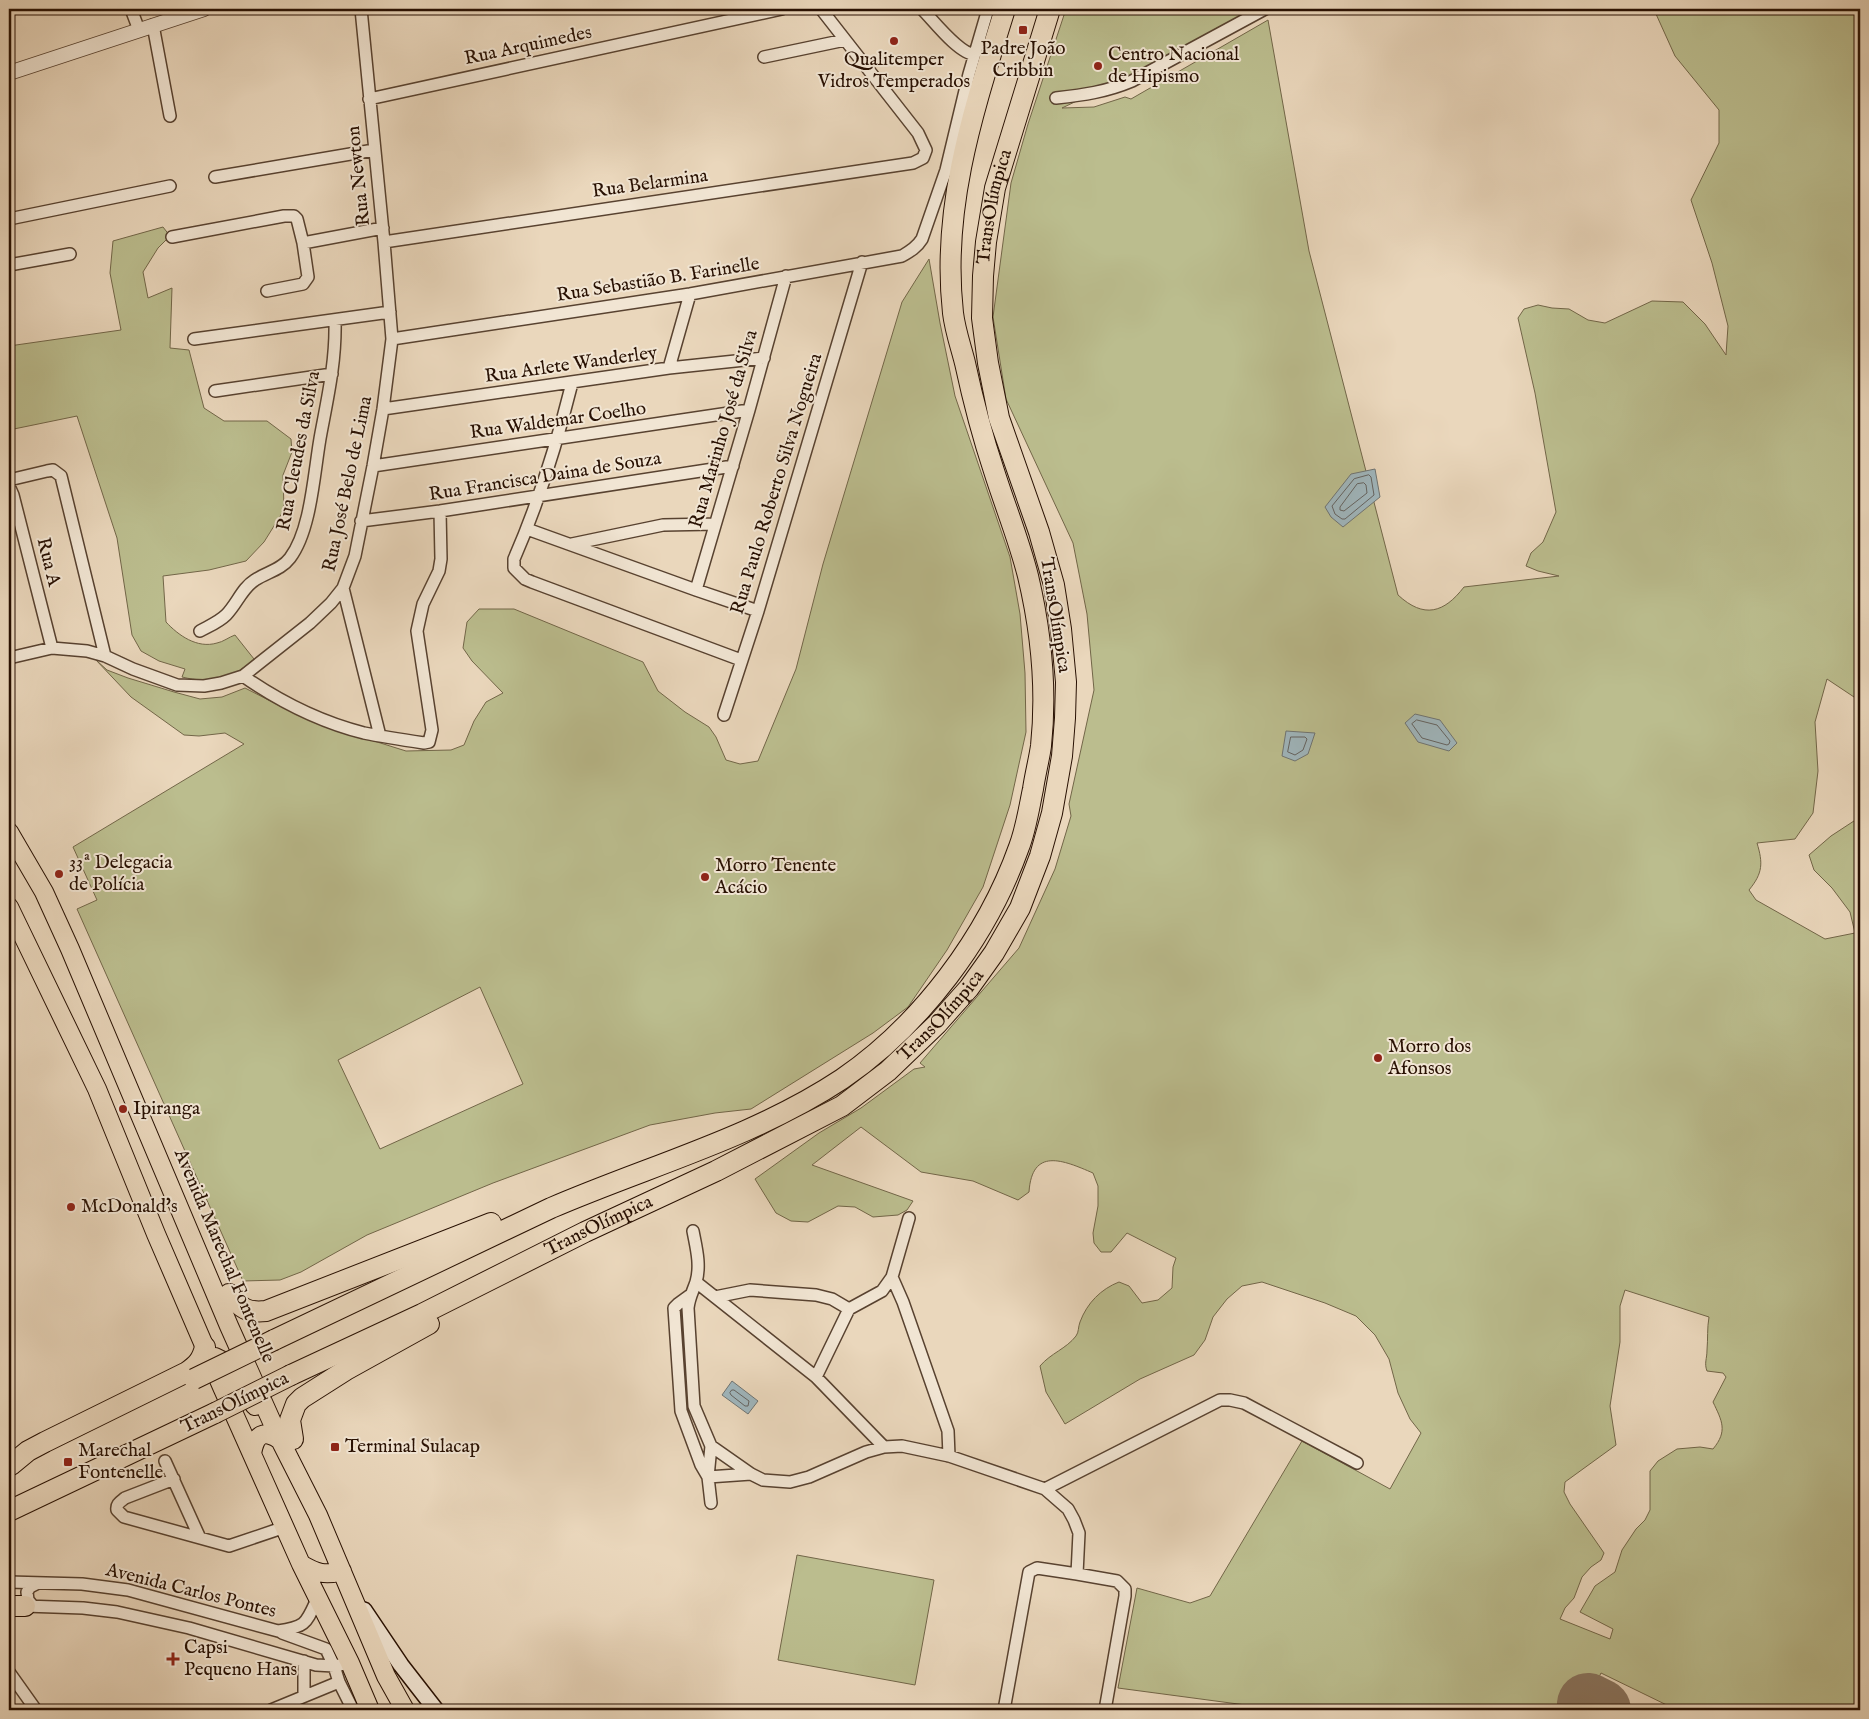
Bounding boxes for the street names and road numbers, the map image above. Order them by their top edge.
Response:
street label: Rua Arquimedes [462,21,594,71]
street label: Rua Newton [342,125,376,227]
street label: TransOlímpica [972,146,1018,265]
street label: Rua Belarmina [591,164,710,204]
street label: Rua Sebastião B. Farinelle [555,252,761,308]
street label: Rua Marinho José da Silva [684,326,764,531]
street label: Rua Arlete Wanderley [483,341,659,389]
street label: Rua Paulo Roberto Silva Nogueira [726,350,828,618]
street label: Rua Cleudes da Silva [272,368,326,533]
street label: Rua José Belo de Lima [318,393,378,574]
street label: Rua Waldemar Coelho [468,397,648,445]
street label: Rua Francisca Daina de Souza [427,447,664,507]
street label: Rua A [30,535,66,590]
street label: TransOlímpica [1034,555,1076,675]
street label: TransOlímpica [893,965,990,1067]
street label: Avenida Marechal Fontenelle [168,1145,280,1367]
street label: TransOlímpica [541,1190,657,1262]
street label: TransOlímpica [177,1366,293,1439]
street label: Avenida Carlos Pontes [102,1558,279,1624]

